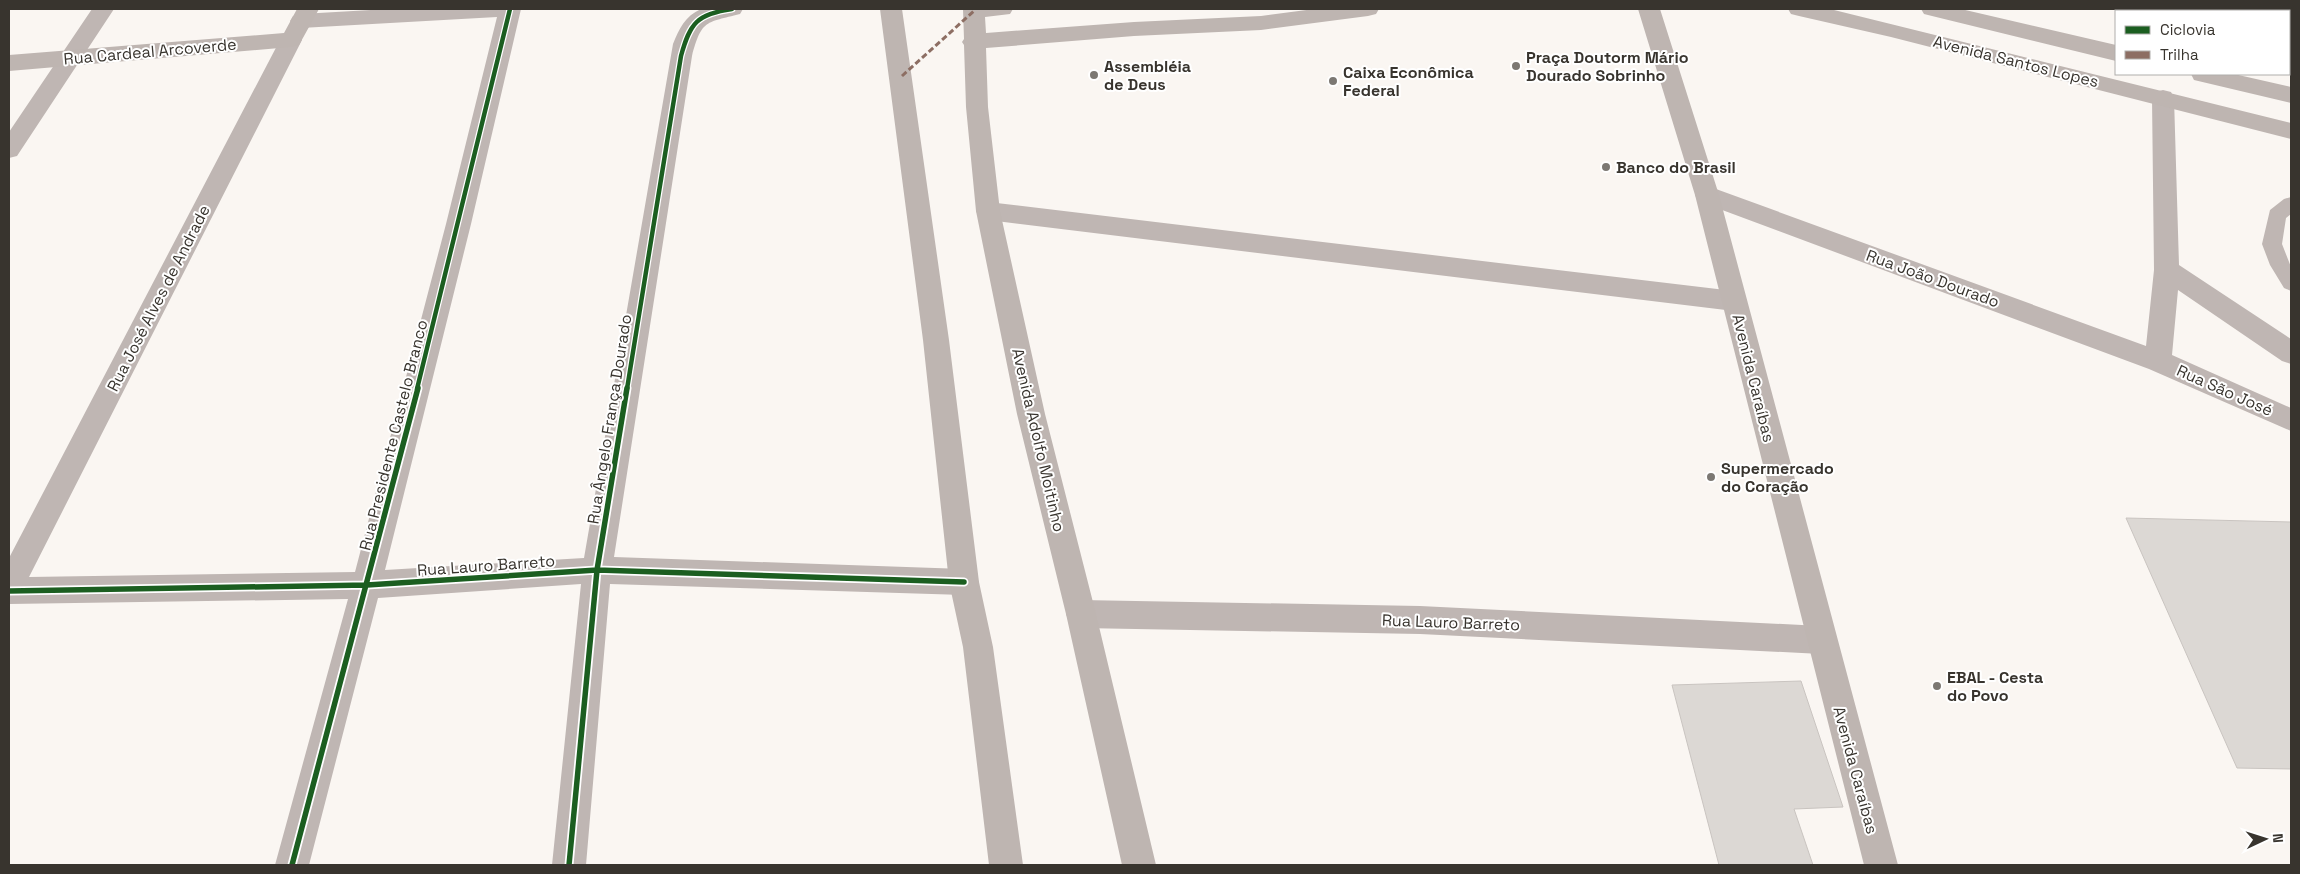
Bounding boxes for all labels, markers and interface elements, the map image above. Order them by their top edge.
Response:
legend [2115,10,2290,75]
text: Ciclovia [2160,20,2216,39]
street label: Avenida Santos Lopes [1931,31,2101,92]
street label: Rua Cardeal Arcoverde [63,33,237,70]
text: Trilha [2160,45,2199,64]
place label: Praça Doutorm Mário Dourado Sobrinho [1526,47,1689,86]
place label: Assembléia de Deus [1104,56,1191,95]
marker: Praça Doutorm Mário Dourado Sobrinho [1510,60,1522,72]
place label: Caixa Econômica Federal [1343,62,1474,101]
marker: Assembléia de Deus [1088,69,1100,81]
marker: Caixa Econômica Federal [1327,75,1339,87]
place label: Banco do Brasil [1616,157,1736,178]
marker: Banco do Brasil [1600,161,1612,173]
street label: Rua José Alves de Andrade [102,201,215,395]
street label: Rua João Dourado [1863,245,2002,312]
street label: Avenida Caraíbas [1727,312,1780,444]
street label: Rua Ângelo França Dourado [583,313,636,525]
street label: Rua Presidente Castelo Branco [355,317,432,553]
street label: Avenida Adolfo Moitinho [1007,346,1070,534]
street label: Rua São José [2174,360,2276,421]
place label: Supermercado do Coração [1721,458,1834,497]
marker: Supermercado do Coração [1705,471,1717,483]
street label: Rua Lauro Barreto [416,550,556,581]
street label: Rua Lauro Barreto [1382,610,1520,635]
place label: EBAL - Cesta do Povo [1947,667,2043,706]
marker: EBAL - Cesta do Povo [1931,680,1943,692]
street label: Avenida Caraíbas [1828,704,1883,836]
north arrow [2240,814,2290,864]
text: N [2269,833,2287,843]

